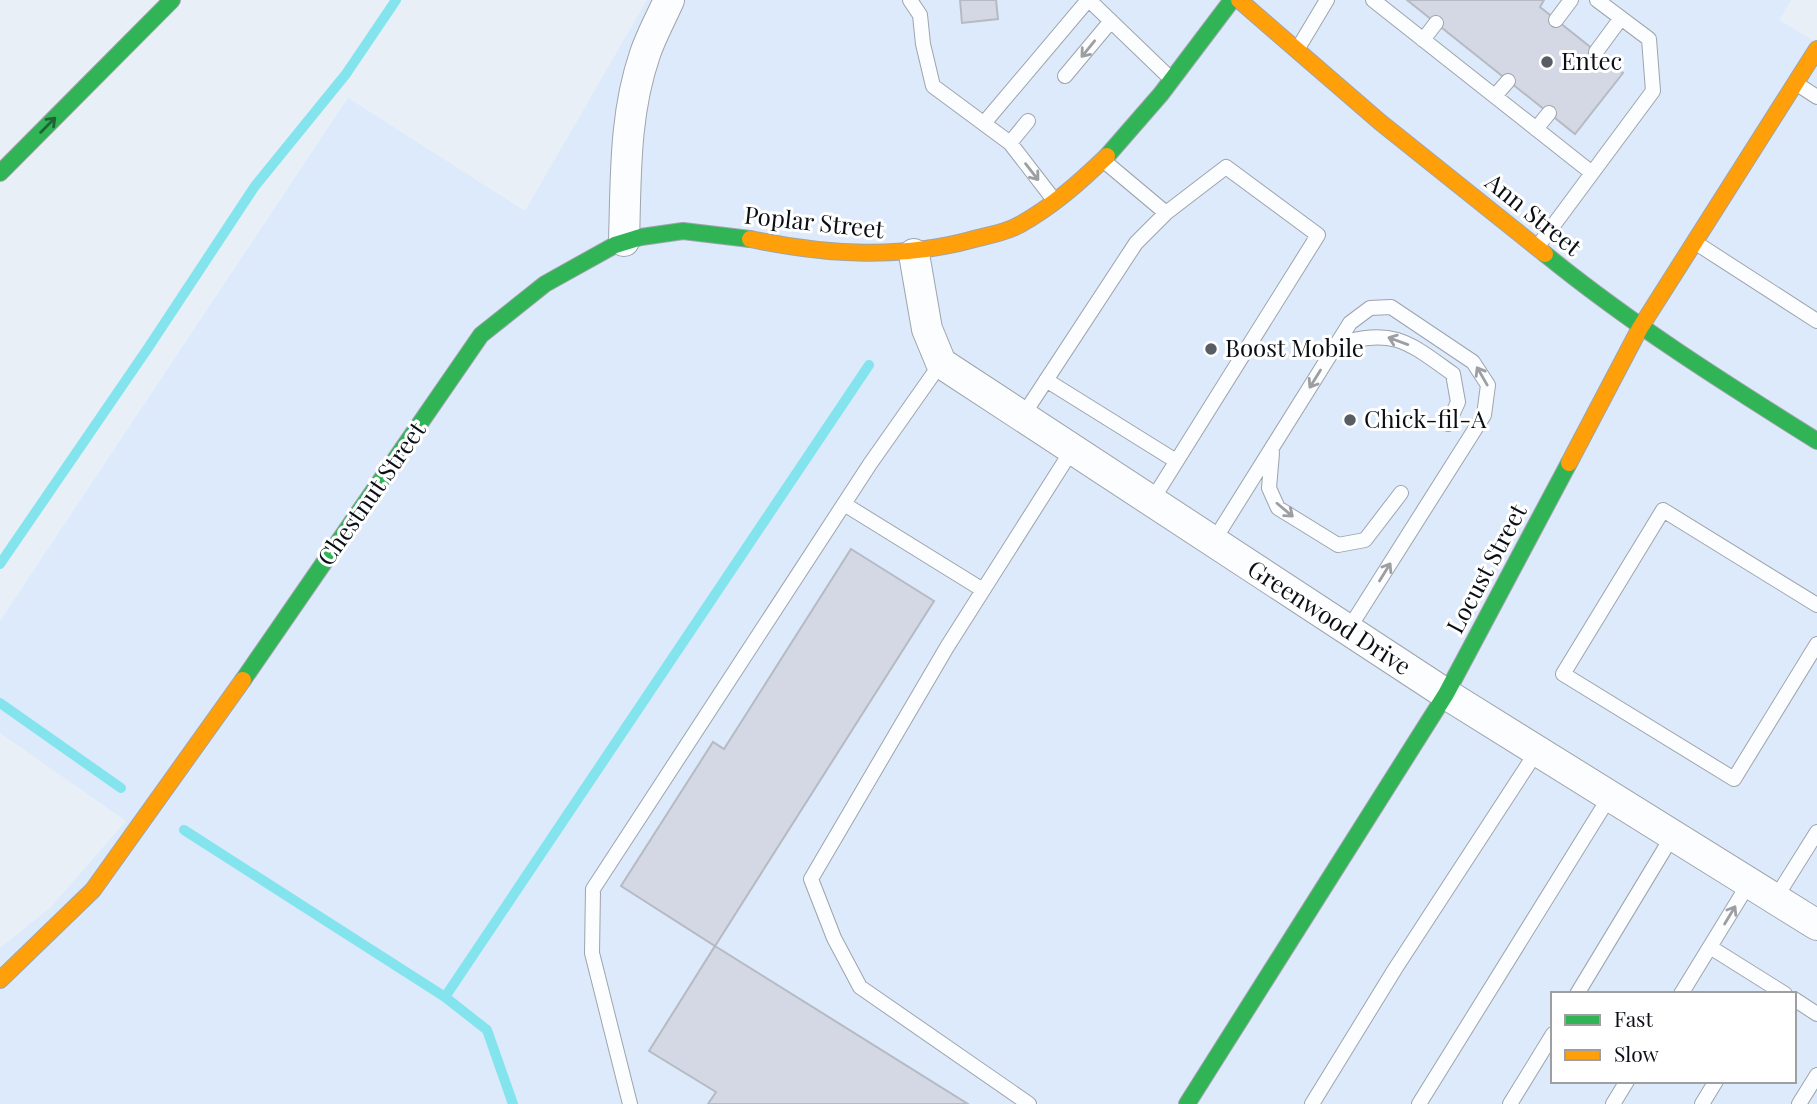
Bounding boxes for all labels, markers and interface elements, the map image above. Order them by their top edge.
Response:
one-way arrow [1080,39,1096,57]
place label: Entec [1561,44,1622,76]
marker: Entec [1539,54,1555,70]
one-way arrow [40,116,57,133]
one-way arrow [1025,162,1040,181]
street label: Ann Street [1479,164,1589,262]
street label: Poplar Street [743,198,886,244]
place label: Boost Mobile [1225,331,1364,363]
one-way arrow [1387,334,1409,346]
marker: Boost Mobile [1203,341,1219,357]
one-way arrow [1475,366,1489,386]
one-way arrow [1308,369,1322,389]
place label: Chick-fil-A [1364,402,1487,434]
marker: Chick-fil-A [1342,412,1358,428]
street label: Chestnut Street [309,414,432,571]
street label: Locust Street [1438,497,1533,638]
one-way arrow [1275,503,1293,518]
street label: Greenwood Drive [1242,552,1418,681]
one-way arrow [1378,563,1392,583]
one-way arrow [1723,906,1737,926]
legend [1551,992,1796,1083]
text: Fast [1614,1004,1653,1032]
text: Slow [1614,1039,1659,1067]

